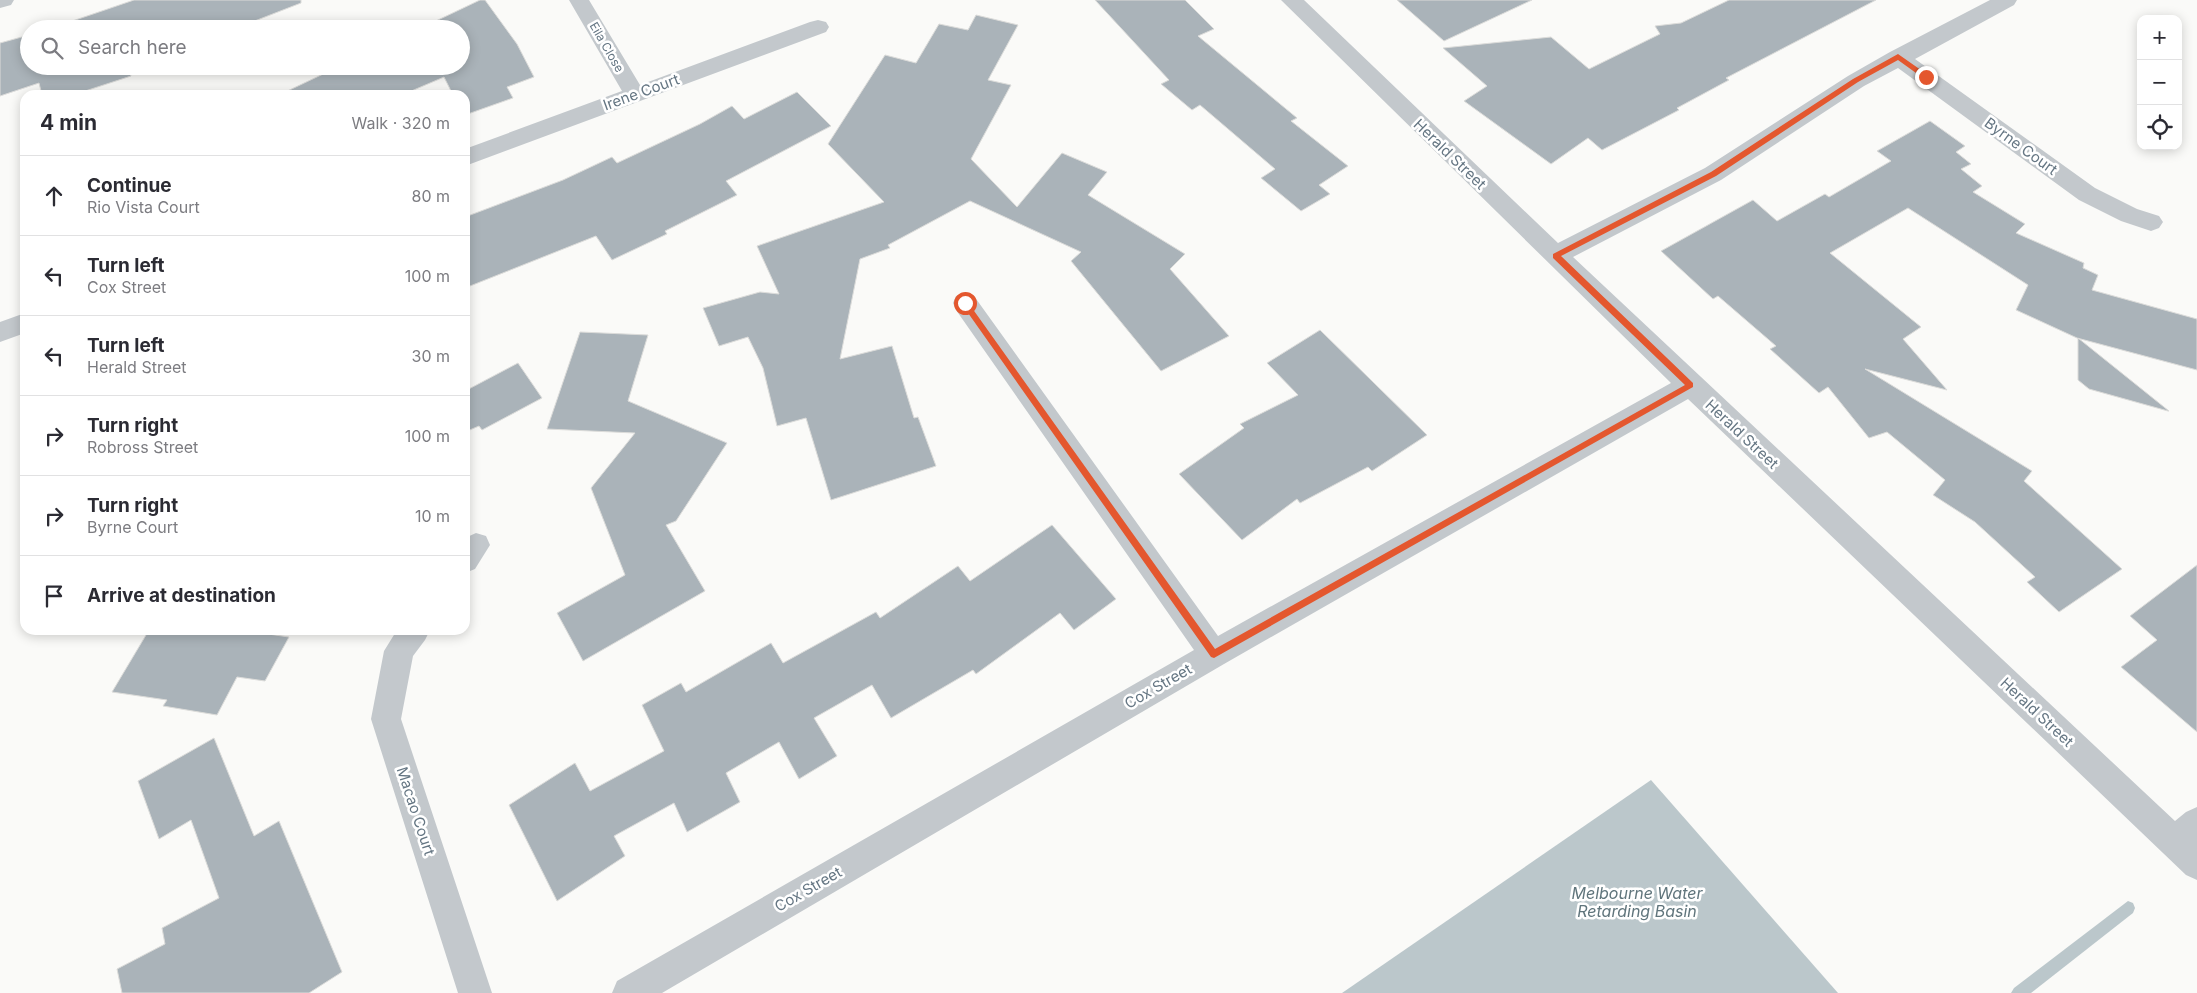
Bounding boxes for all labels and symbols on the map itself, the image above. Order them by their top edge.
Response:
street label: Eila Close [587,19,627,75]
route end [1915,66,1938,89]
street label: Irene Court [600,69,682,115]
street label: Byrne Court [1981,113,2061,179]
street label: Herald Street [1410,115,1490,193]
route start [954,292,977,315]
street label: Herald Street [1701,395,1783,473]
street label: Cox Street [1121,659,1195,713]
street label: Herald Street [1996,673,2078,751]
street label: Macao Court [393,764,439,858]
street label: Cox Street [771,862,845,916]
water label: Melbourne Water Retarding Basin [1572,883,1703,921]

